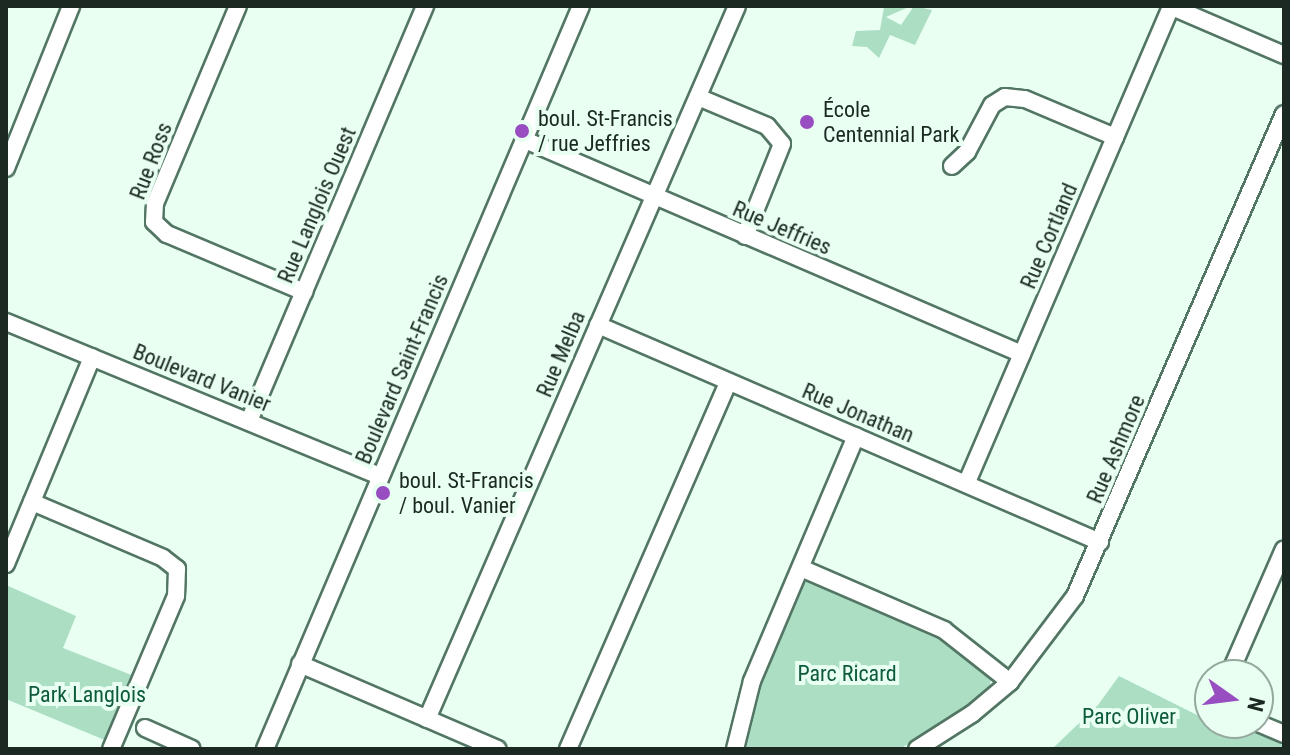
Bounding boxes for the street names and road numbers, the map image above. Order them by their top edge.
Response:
street label: Rue Ross [124,119,178,203]
street label: Rue Langlois Ouest [272,123,362,287]
street label: Rue Cortland [1015,179,1083,293]
street label: Rue Jeffries [729,195,835,261]
street label: Boulevard Saint-Francis [350,270,454,468]
street label: Rue Melba [531,307,591,401]
street label: Boulevard Vanier [129,338,275,418]
street label: Rue Jonathan [798,378,918,448]
street label: Rue Ashmore [1081,391,1151,507]

